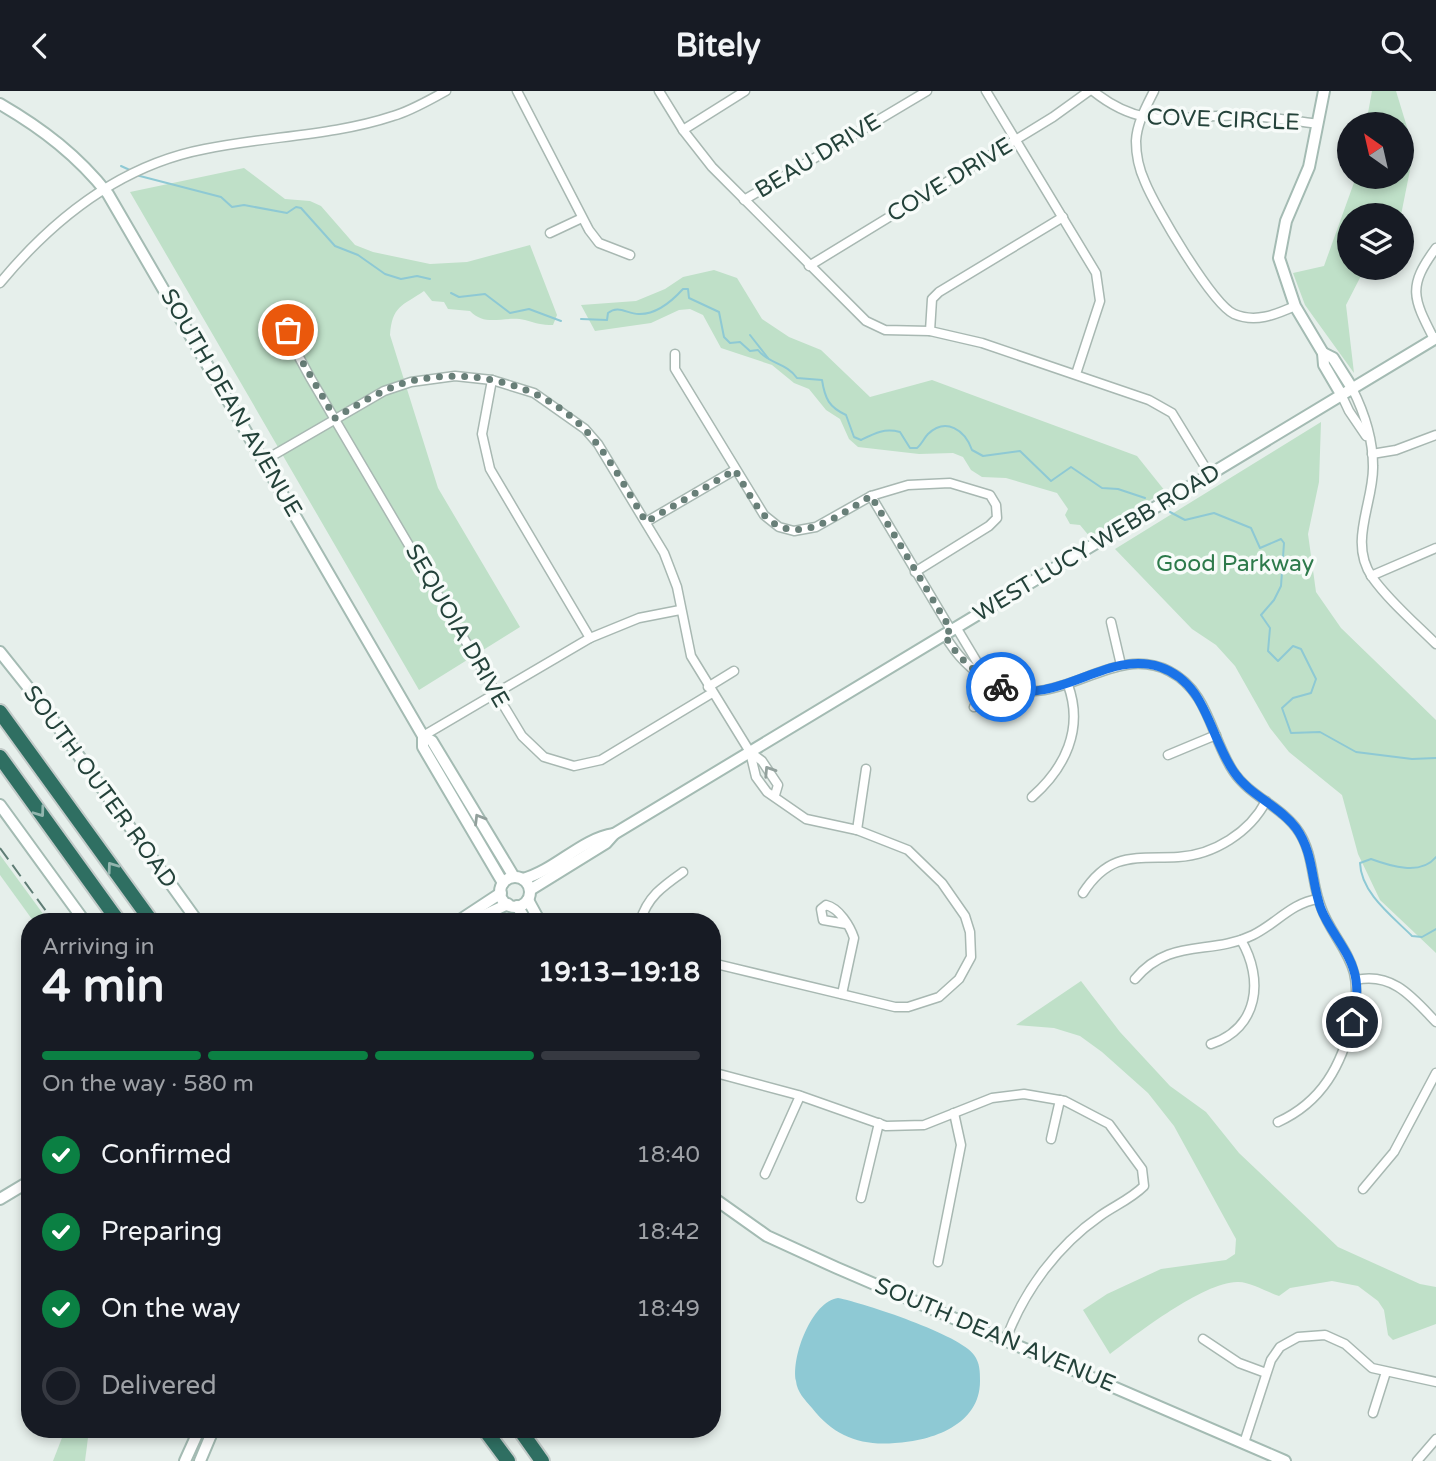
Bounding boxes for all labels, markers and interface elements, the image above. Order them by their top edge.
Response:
icon: back [21,27,59,65]
text: Bitely [675,27,761,65]
icon: search [1377,27,1415,65]
street label: COVE CIRCLE [1146,103,1300,137]
street label: BEAU DRIVE [750,108,886,204]
north arrow [1337,112,1414,189]
map controls [1337,112,1414,280]
street label: COVE DRIVE [882,132,1018,228]
button: layers [1337,203,1414,280]
street label: SOUTH DEAN AVENUE [154,284,308,522]
pin [258,300,318,360]
icon: bag [269,311,307,349]
street label: WEST LUCY WEBB ROAD [968,458,1226,628]
street label: SEQUOIA DRIVE [399,539,515,713]
park label: Good Parkway [1156,550,1314,578]
courier [966,652,1036,722]
icon: bike [982,668,1020,706]
street label: SOUTH OUTER ROAD [17,680,183,894]
one-way arrow [764,766,777,779]
one-way arrow [32,804,44,817]
one-way arrow [474,813,487,826]
one-way arrow [108,862,120,875]
text: Arriving in [42,933,155,961]
text: 19:13–19:18 [538,957,700,988]
text: 4 min [42,959,165,1014]
pin [1322,992,1382,1052]
icon: home [1333,1003,1371,1041]
text: On the way · 580 m [42,1070,254,1098]
icon: check [42,1136,80,1174]
text: Confirmed [101,1139,231,1170]
text: 18:40 [636,1141,700,1169]
icon: check [42,1213,80,1251]
text: Preparing [101,1216,222,1247]
text: 18:42 [636,1218,700,1246]
street label: SOUTH DEAN AVENUE [871,1272,1119,1398]
icon: check [42,1290,80,1328]
text: On the way [101,1293,241,1324]
text: 18:49 [636,1295,700,1323]
text: Delivered [101,1370,217,1401]

